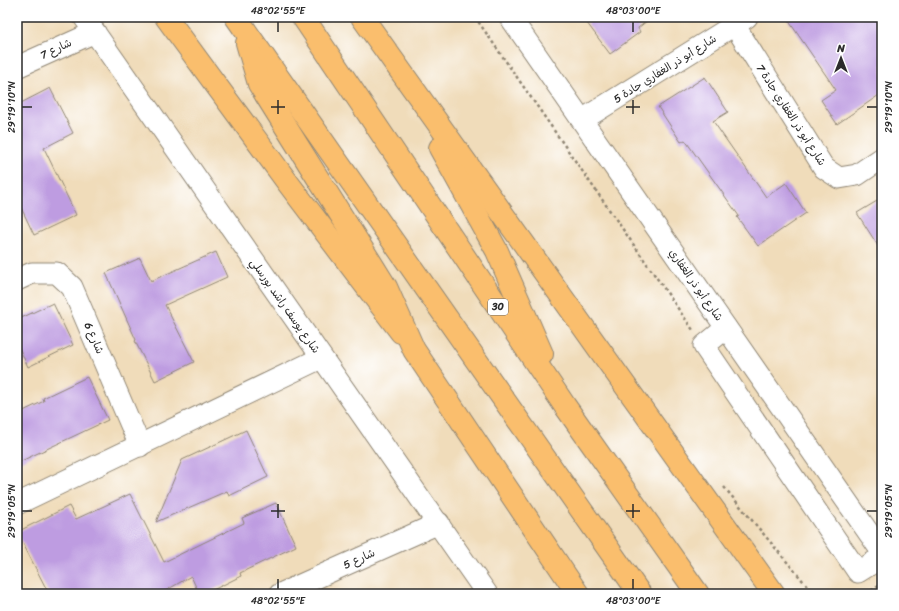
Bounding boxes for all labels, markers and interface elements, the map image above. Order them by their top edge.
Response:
text: 48°02'55"E [251,2,307,20]
text: 48°03'00"E [606,2,662,20]
street label: شارع أبو ذر الغفاري جادة 5 [610,30,720,108]
street label: شارع 7 [37,33,75,65]
north arrow [821,38,861,78]
text: N [836,39,845,58]
street label: شارع أبو ذر الغفاري جادة 7 [751,60,831,170]
text: 29°19'10"N [3,81,21,133]
text: 29°19'10"N [880,81,898,133]
street label: شارع أبو ذر الغفاري [664,245,728,325]
street label: شارع يوسف راشد بورسلي [244,254,325,358]
road number: 30 [488,299,508,315]
street label: شارع 6 [79,319,109,357]
text: 29°19'05"N [3,484,21,538]
text: 29°19'05"N [880,484,898,538]
street label: شارع 5 [340,544,378,574]
text: 48°02'55"E [251,592,307,610]
text: 48°03'00"E [606,592,662,610]

